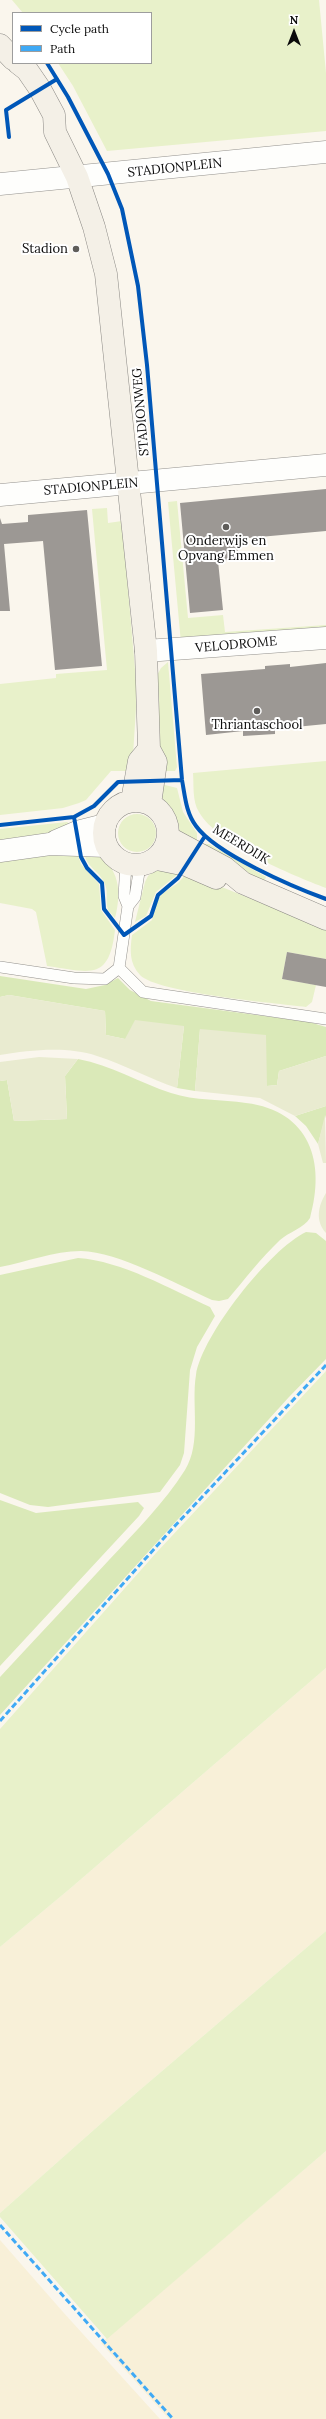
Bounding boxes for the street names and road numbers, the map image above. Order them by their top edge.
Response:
street label: STADIONPLEIN [127,155,223,181]
street label: STADIONWEG [129,367,153,457]
street label: STADIONPLEIN [43,475,139,499]
street label: VELODROME [194,634,278,656]
street label: MEERDIJK [210,822,272,868]

